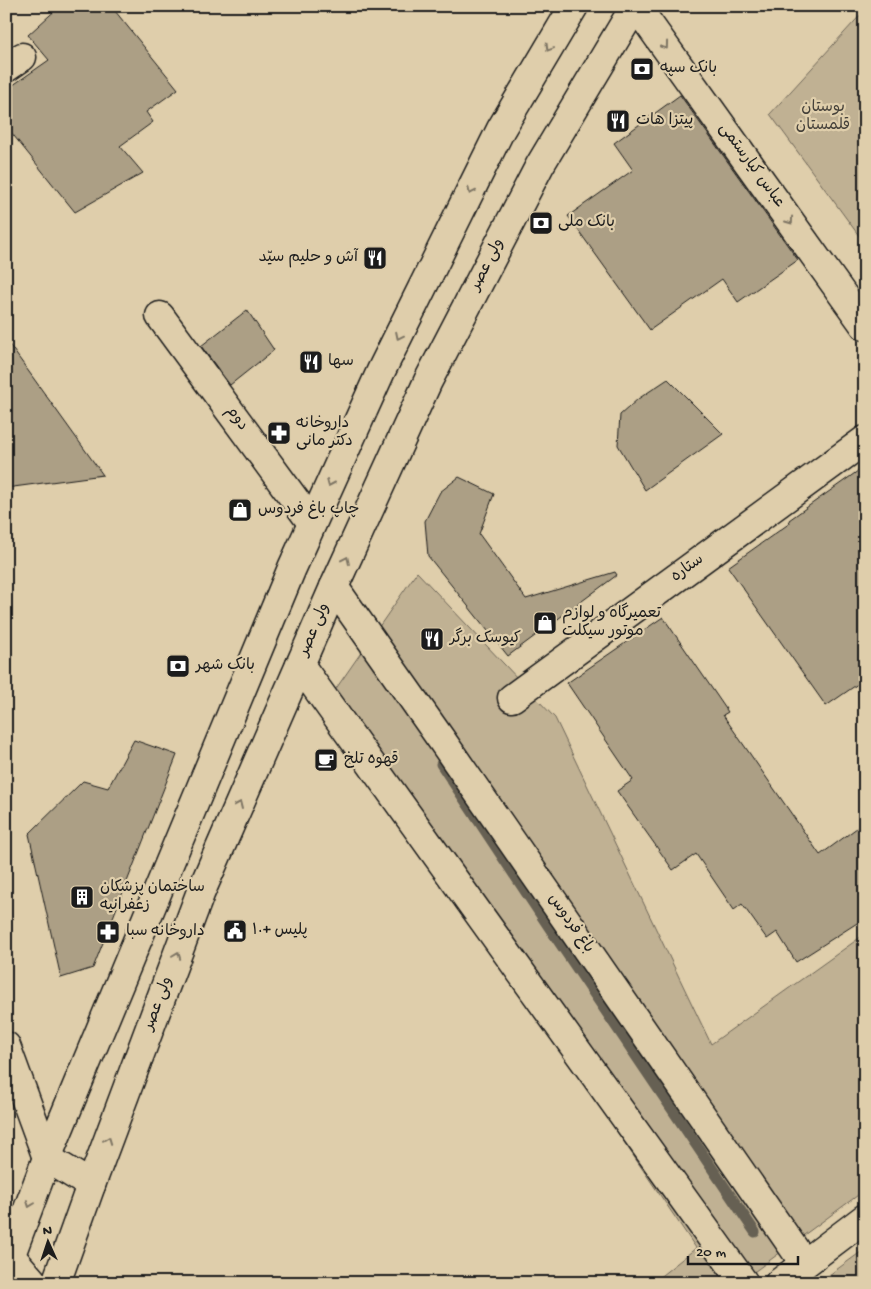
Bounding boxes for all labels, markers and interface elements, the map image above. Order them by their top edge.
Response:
one-way arrow [659,40,668,50]
one-way arrow [546,43,556,52]
bank icon: بانک سپه [629,56,655,82]
place label: بانک سپه [660,59,717,79]
park label: بوستان قلمستان [796,99,850,136]
restaurant icon: پیتزا هات [605,108,631,134]
place label: پیتزا هات [636,112,693,131]
street label: عباس کیارستمی [714,120,788,212]
one-way arrow [467,185,477,194]
bank icon: بانک ملی [528,210,554,236]
place label: بانک ملی [558,213,615,233]
one-way arrow [784,215,793,225]
street label: ولی عصر [466,236,509,296]
restaurant icon: آش و حلیم سیّد [362,245,388,271]
place label: آش و حلیم سیّد [258,248,359,268]
one-way arrow [395,331,405,340]
restaurant icon: سها [298,349,324,375]
place label: سها [328,353,354,372]
street label: دوم [221,403,251,435]
place label: داروخانه دکتر مانی [296,415,353,452]
pharmacy icon: داروخانه دکتر مانی [266,420,292,446]
one-way arrow [327,478,337,487]
shop icon: چاپ باغ فردوس [227,497,253,523]
place label: چاپ باغ فردوس [258,500,359,520]
street label: ستاره [668,551,708,587]
one-way arrow [340,556,351,565]
street label: ولی عصر [295,600,335,661]
place label: تعمیرگاه و لوازم موتور سیکلت [562,602,661,642]
shop icon: تعمیرگاه و لوازم موتور سیکلت [532,610,558,636]
restaurant icon: کیوسک برگر [419,626,445,652]
place label: کیوسک برگر [448,627,521,649]
bank icon: بانک شهر [165,653,191,679]
place label: بانک شهر [194,656,255,676]
cafe icon: قهوه تلخ [313,747,339,773]
place label: قهوه تلخ [344,751,399,770]
one-way arrow [232,801,243,810]
place label: ساختمان پزشکان زعفرانیه [100,879,205,916]
building icon: ساختمان پزشکان زعفرانیه [69,884,95,910]
street label: باغ فردوس [543,890,598,957]
public building icon: پلیس +۱۰ [222,918,248,944]
pharmacy icon: داروخانه سبا [95,919,121,945]
place label: پلیس +۱۰ [252,922,308,941]
place label: داروخانه سبا [126,923,205,942]
one-way arrow [171,951,181,960]
street label: ولی عصر [139,974,178,1035]
one-way arrow [102,1136,112,1145]
one-way arrow [26,1199,36,1208]
north arrow [22,1216,72,1266]
text: N [42,1223,52,1240]
scale bar [688,1234,798,1266]
text: 20 m [696,1244,726,1262]

